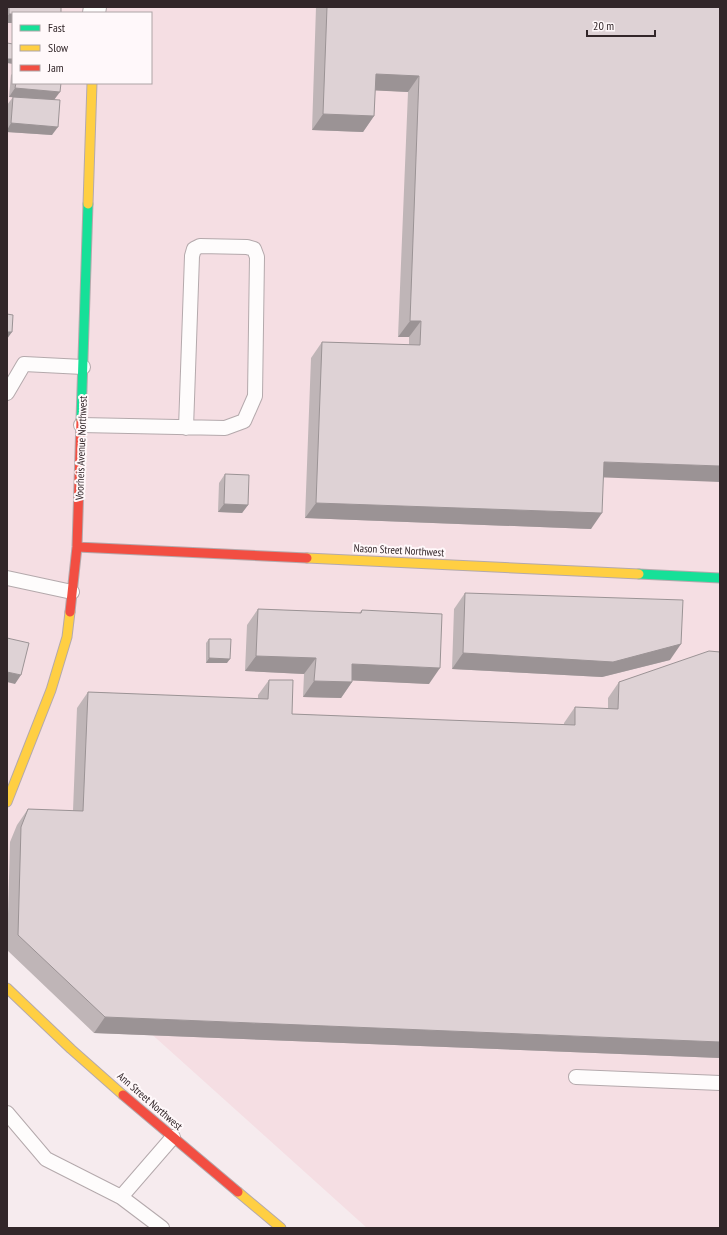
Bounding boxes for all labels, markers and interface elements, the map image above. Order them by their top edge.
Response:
legend [12,12,152,84]
scale bar [587,12,655,38]
text: 20 m [593,18,614,33]
text: Fast [48,20,66,35]
text: Slow [48,40,69,55]
text: Jam [47,60,64,75]
street label: Voorheis Avenue Northwest [72,396,90,501]
street label: Nason Street Northwest [353,541,445,559]
street label: Ann Street Northwest [115,1069,185,1133]

